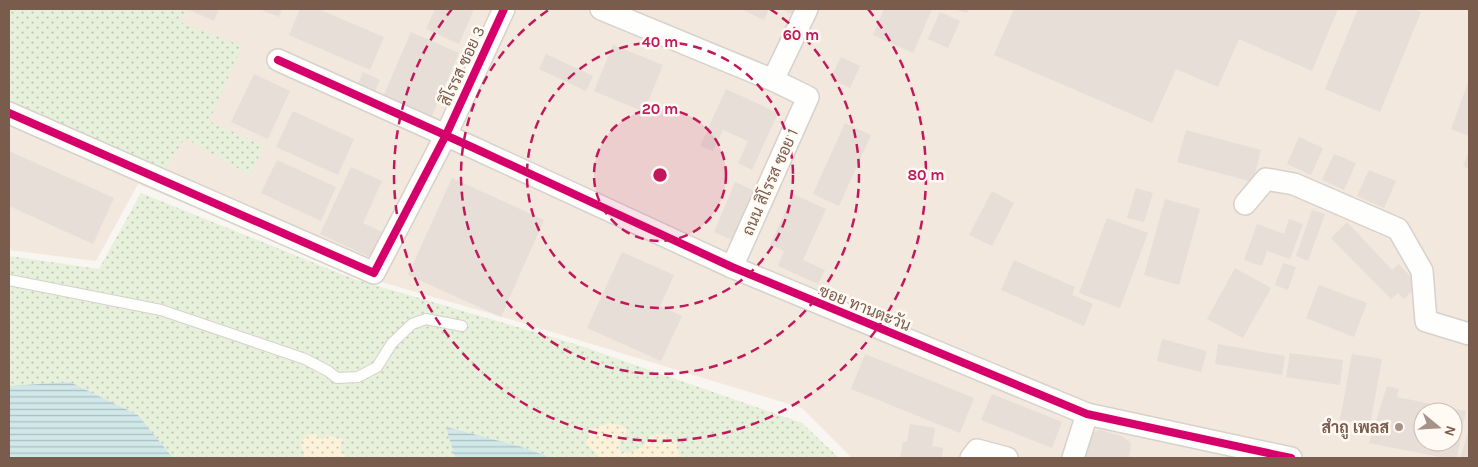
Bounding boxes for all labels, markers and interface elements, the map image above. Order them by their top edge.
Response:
street label: สิโรรส ซอย 3 [433,22,489,109]
text: 60 m [783,26,819,44]
text: 40 m [642,33,678,51]
text: 20 m [642,100,678,118]
street label: ถนน สิโรรส ซอย 1 [736,125,802,238]
centre of rings [651,166,669,184]
text: 80 m [907,166,945,184]
street label: ซอย ทานตะวัน [816,280,914,335]
north arrow [1413,402,1463,452]
place label: สำถู เพลส [1321,418,1389,440]
marker: สำถู เพลส [1393,421,1405,433]
text: N [1440,423,1460,438]

